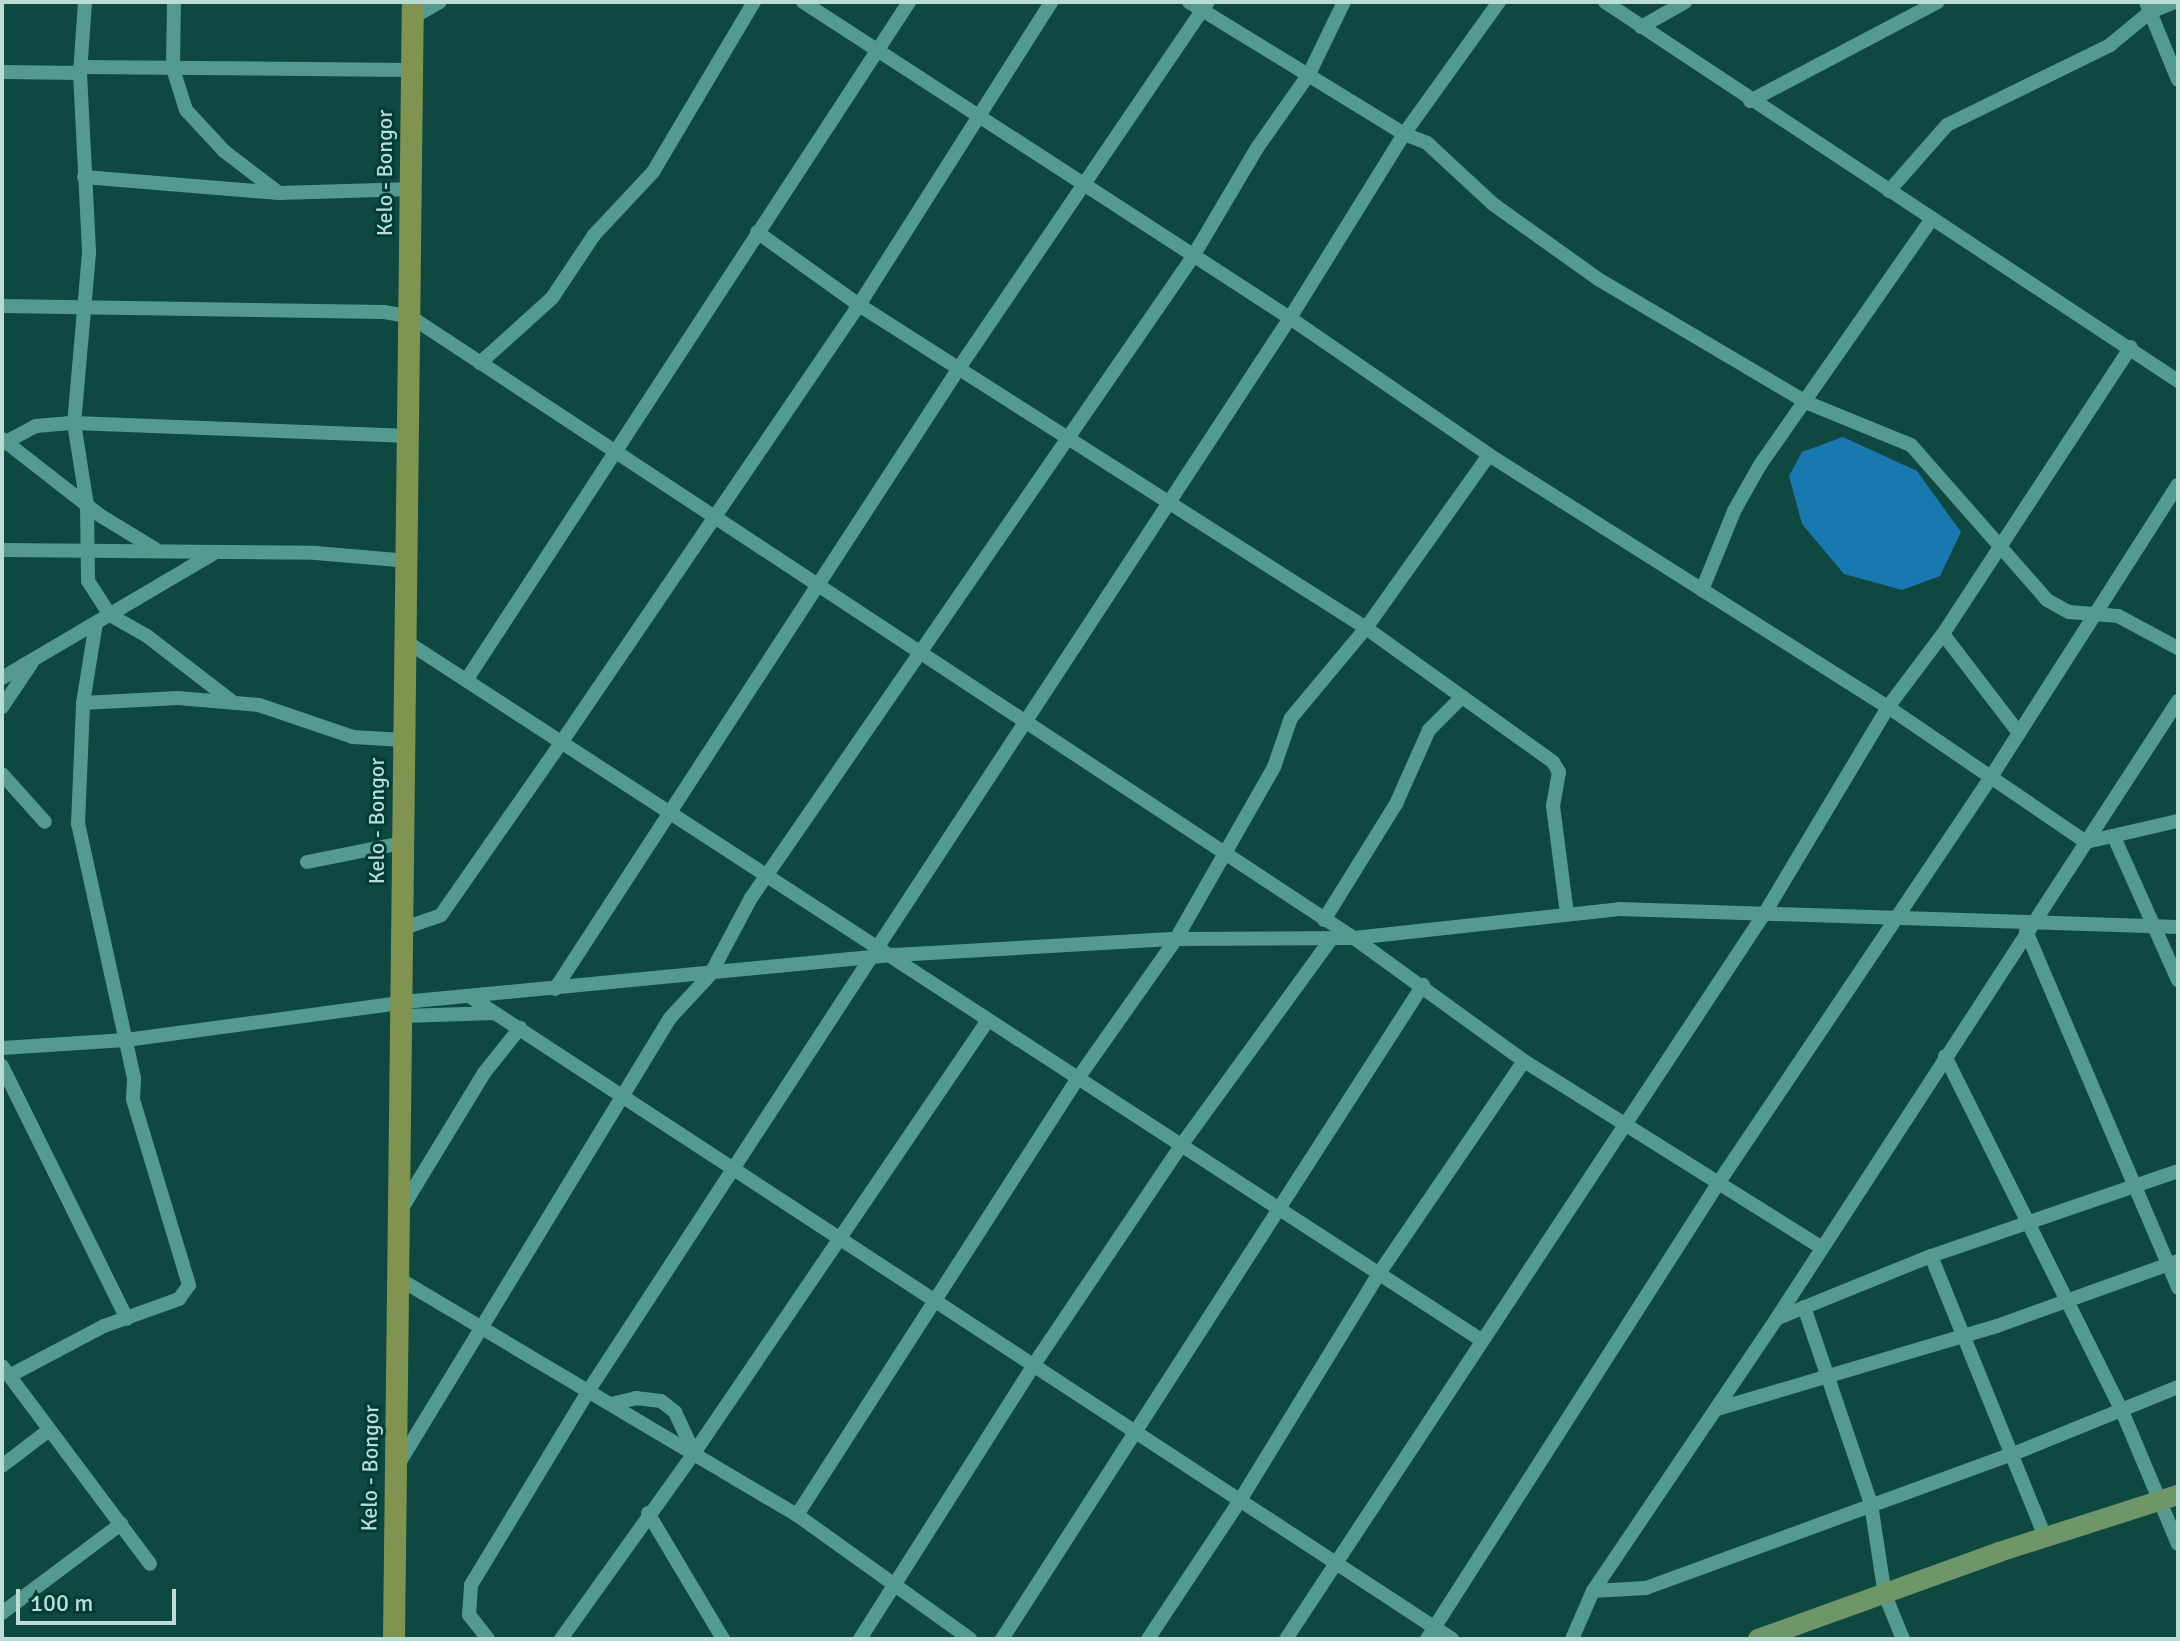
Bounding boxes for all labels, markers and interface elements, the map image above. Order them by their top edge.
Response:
street label: Kelo - Bongor [372,110,398,236]
street label: Kelo - Bongor [364,758,390,884]
street label: Kelo - Bongor [356,1404,384,1532]
scale bar [20,1573,180,1623]
text: 100 m [30,1588,93,1618]

